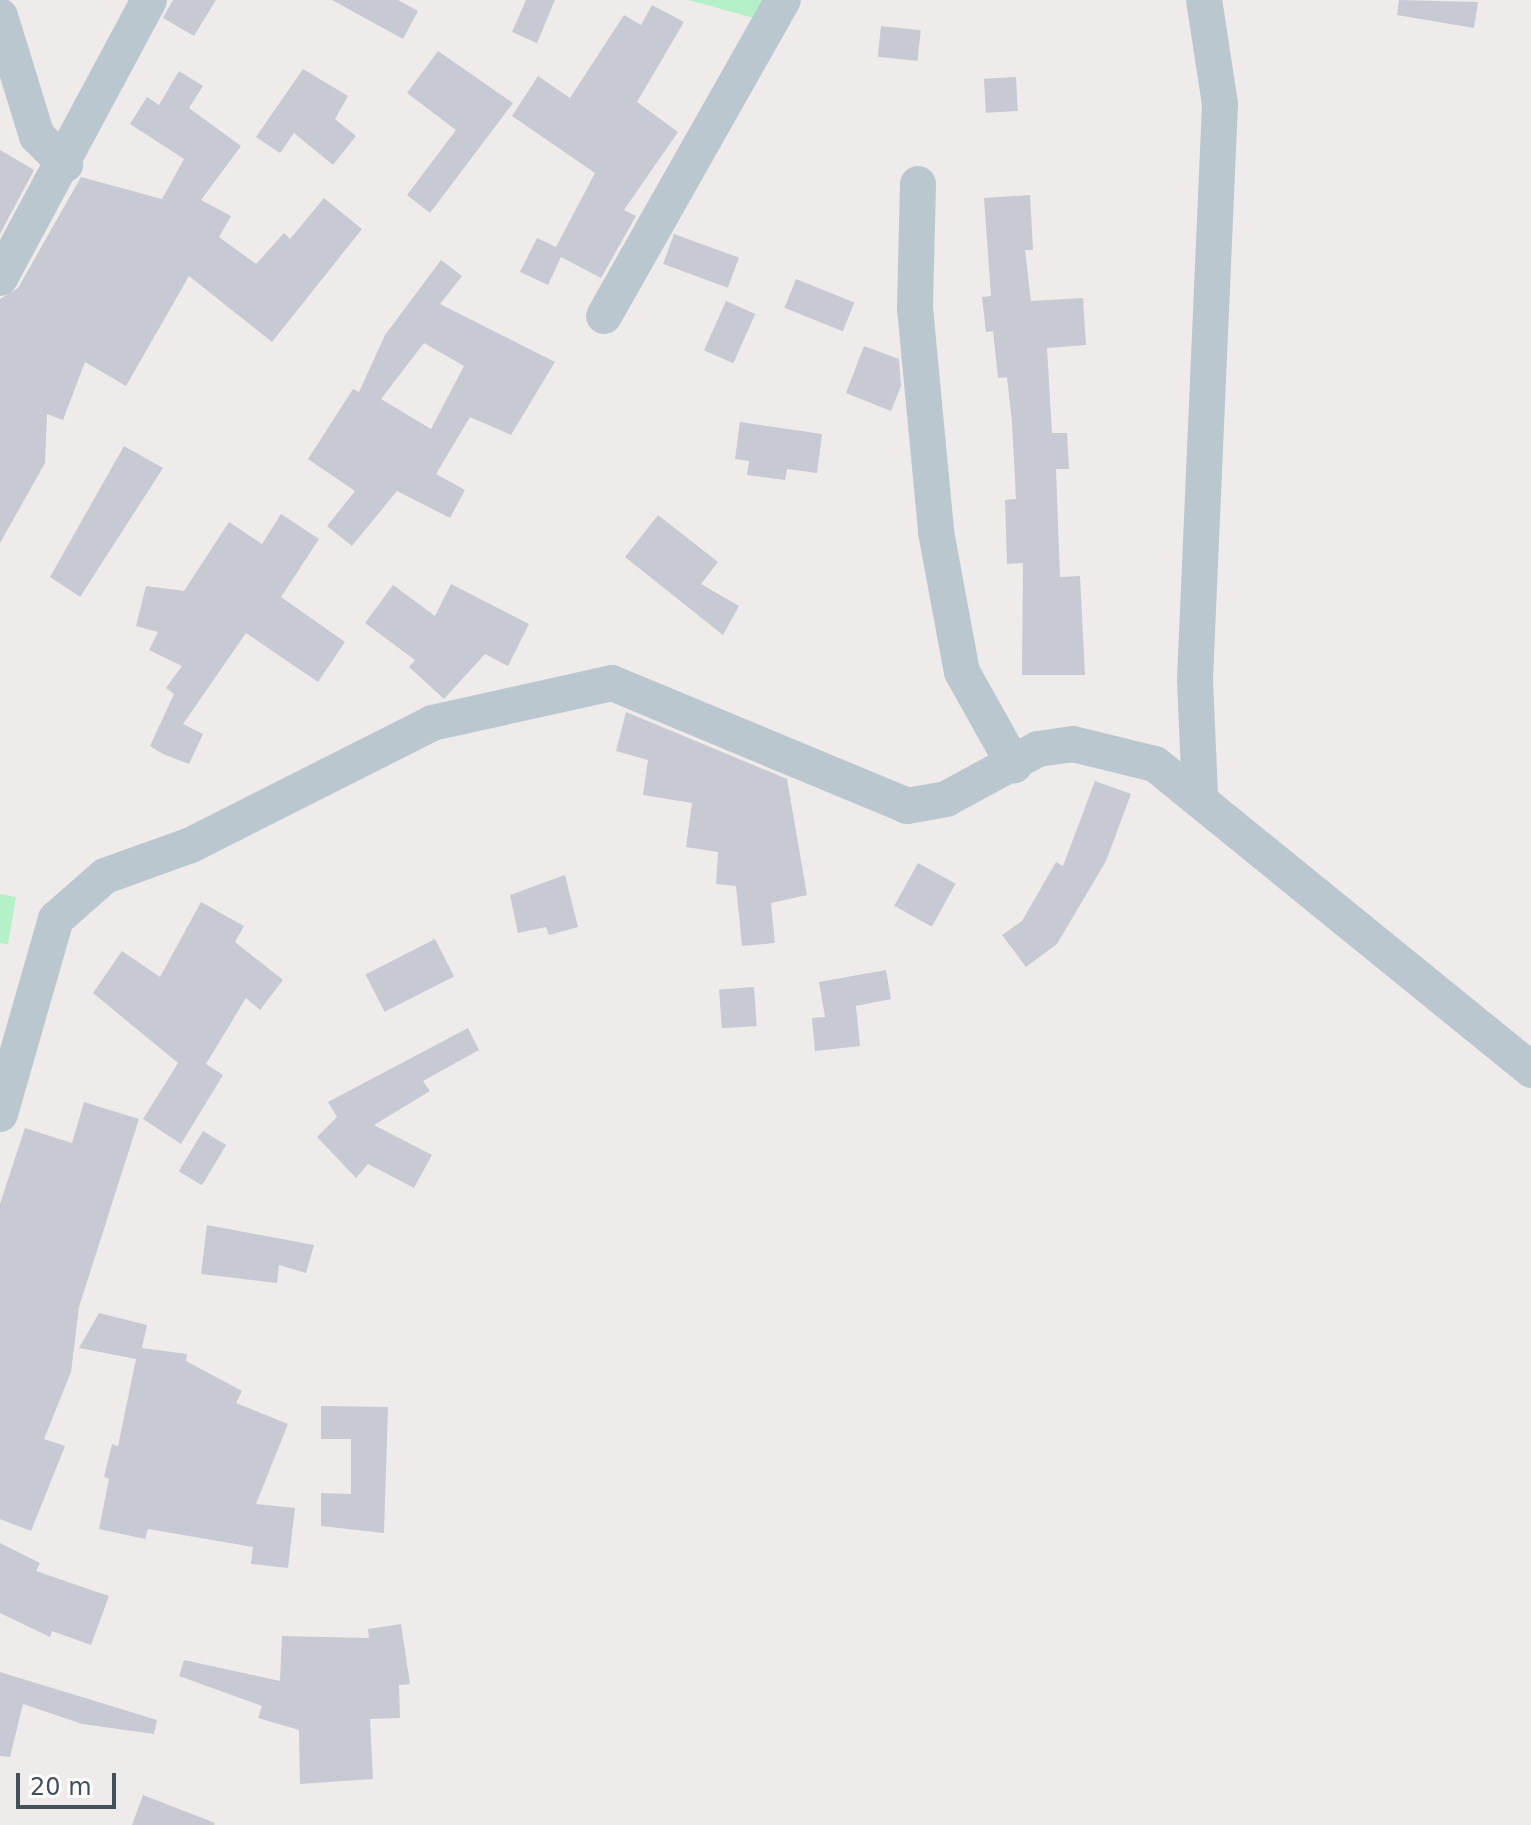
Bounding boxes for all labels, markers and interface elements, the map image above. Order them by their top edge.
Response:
scale bar [20,1757,120,1807]
text: 20 m [30,1773,92,1801]

